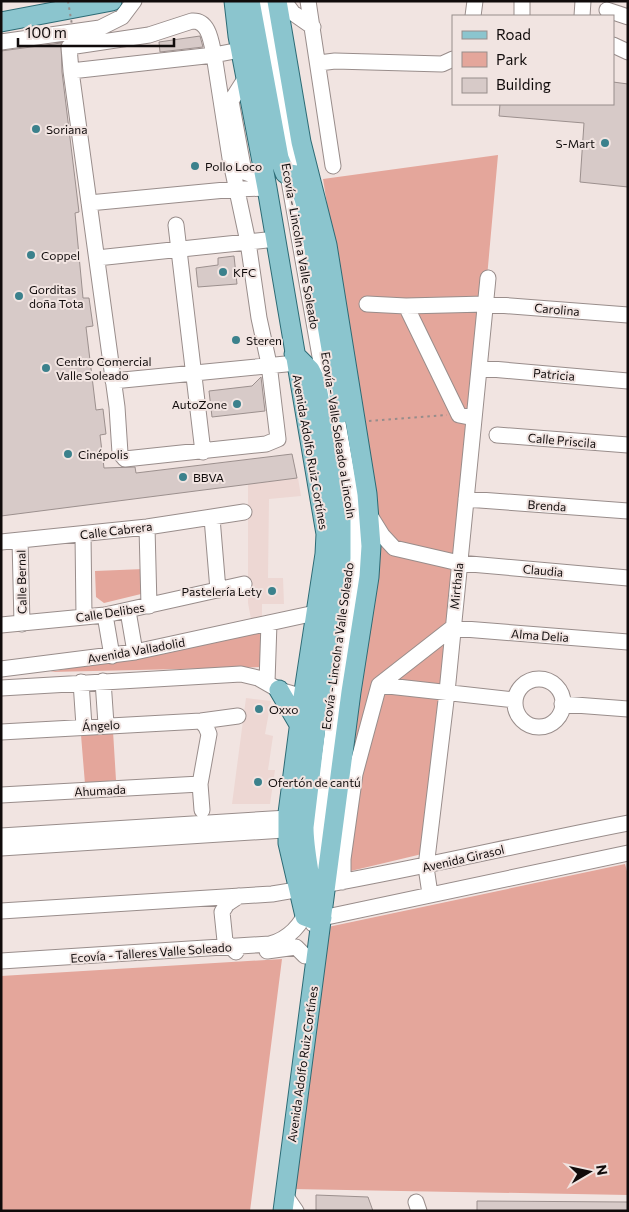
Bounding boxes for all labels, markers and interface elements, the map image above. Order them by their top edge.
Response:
scale bar [18,15,174,47]
legend [452,15,614,105]
text: 100 m [25,23,67,41]
text: Road [496,25,531,43]
text: Park [496,50,527,68]
text: Building [496,75,551,93]
place label: Soriana [46,122,88,136]
marker: Soriana [30,123,42,135]
place label: S-Mart [556,136,595,150]
marker: S-Mart [599,137,611,149]
place label: Pollo Loco [205,159,262,173]
marker: Pollo Loco [189,160,201,172]
street label: Ecovía - Lincoln a Valle Soleado [279,162,323,330]
place label: Coppel [41,248,80,262]
marker: Coppel [25,249,37,261]
place label: KFC [233,265,256,279]
marker: KFC [217,266,229,278]
place label: Gorditas doña Tota [29,282,84,310]
marker: Gorditas doña Tota [13,290,25,302]
street label: Carolina [534,300,580,318]
place label: Steren [246,333,282,347]
marker: Steren [230,334,242,346]
street label: Ecovía - Valle Soleado a Lincoln [319,351,359,519]
place label: Centro Comercial Valle Soleado [56,354,152,382]
marker: Centro Comercial Valle Soleado [40,362,52,374]
street label: Patricia [533,365,575,383]
street label: Avenida Adolfo Ruiz Cortínes [290,373,332,531]
place label: AutoZone [172,397,227,411]
marker: AutoZone [231,398,243,410]
street label: Calle Priscila [527,430,597,450]
place label: Cinépolis [78,447,128,461]
marker: Cinépolis [62,448,74,460]
place label: BBVA [193,470,224,484]
marker: BBVA [177,471,189,483]
street label: Brenda [527,497,567,513]
street label: Calle Cabrera [79,519,153,541]
street label: Calle Bernal [13,550,29,614]
street label: Claudia [522,561,564,579]
street label: Ecovía - Lincoln a Valle Soleado [318,562,356,730]
street label: Mirthala [447,562,465,610]
place label: Pastelería Lety [182,584,262,598]
marker: Pastelería Lety [266,585,278,597]
street label: Calle Delibes [75,600,145,624]
street label: Alma Delia [511,626,569,644]
street label: Avenida Valladolid [86,635,186,665]
place label: Oxxo [269,702,298,716]
marker: Oxxo [253,703,265,715]
street label: Ángelo [82,717,120,733]
place label: Ofertón de cantú [268,775,361,789]
marker: Ofertón de cantú [252,776,264,788]
street label: Ahumada [74,782,126,798]
street label: Avenida Girasol [420,842,506,874]
street label: Ecovía - Talleres Valle Soleado [70,939,232,965]
street label: Avenida Adolfo Ruiz Cortínes [284,985,320,1143]
north arrow [564,1147,614,1197]
text: N [593,1163,612,1176]

